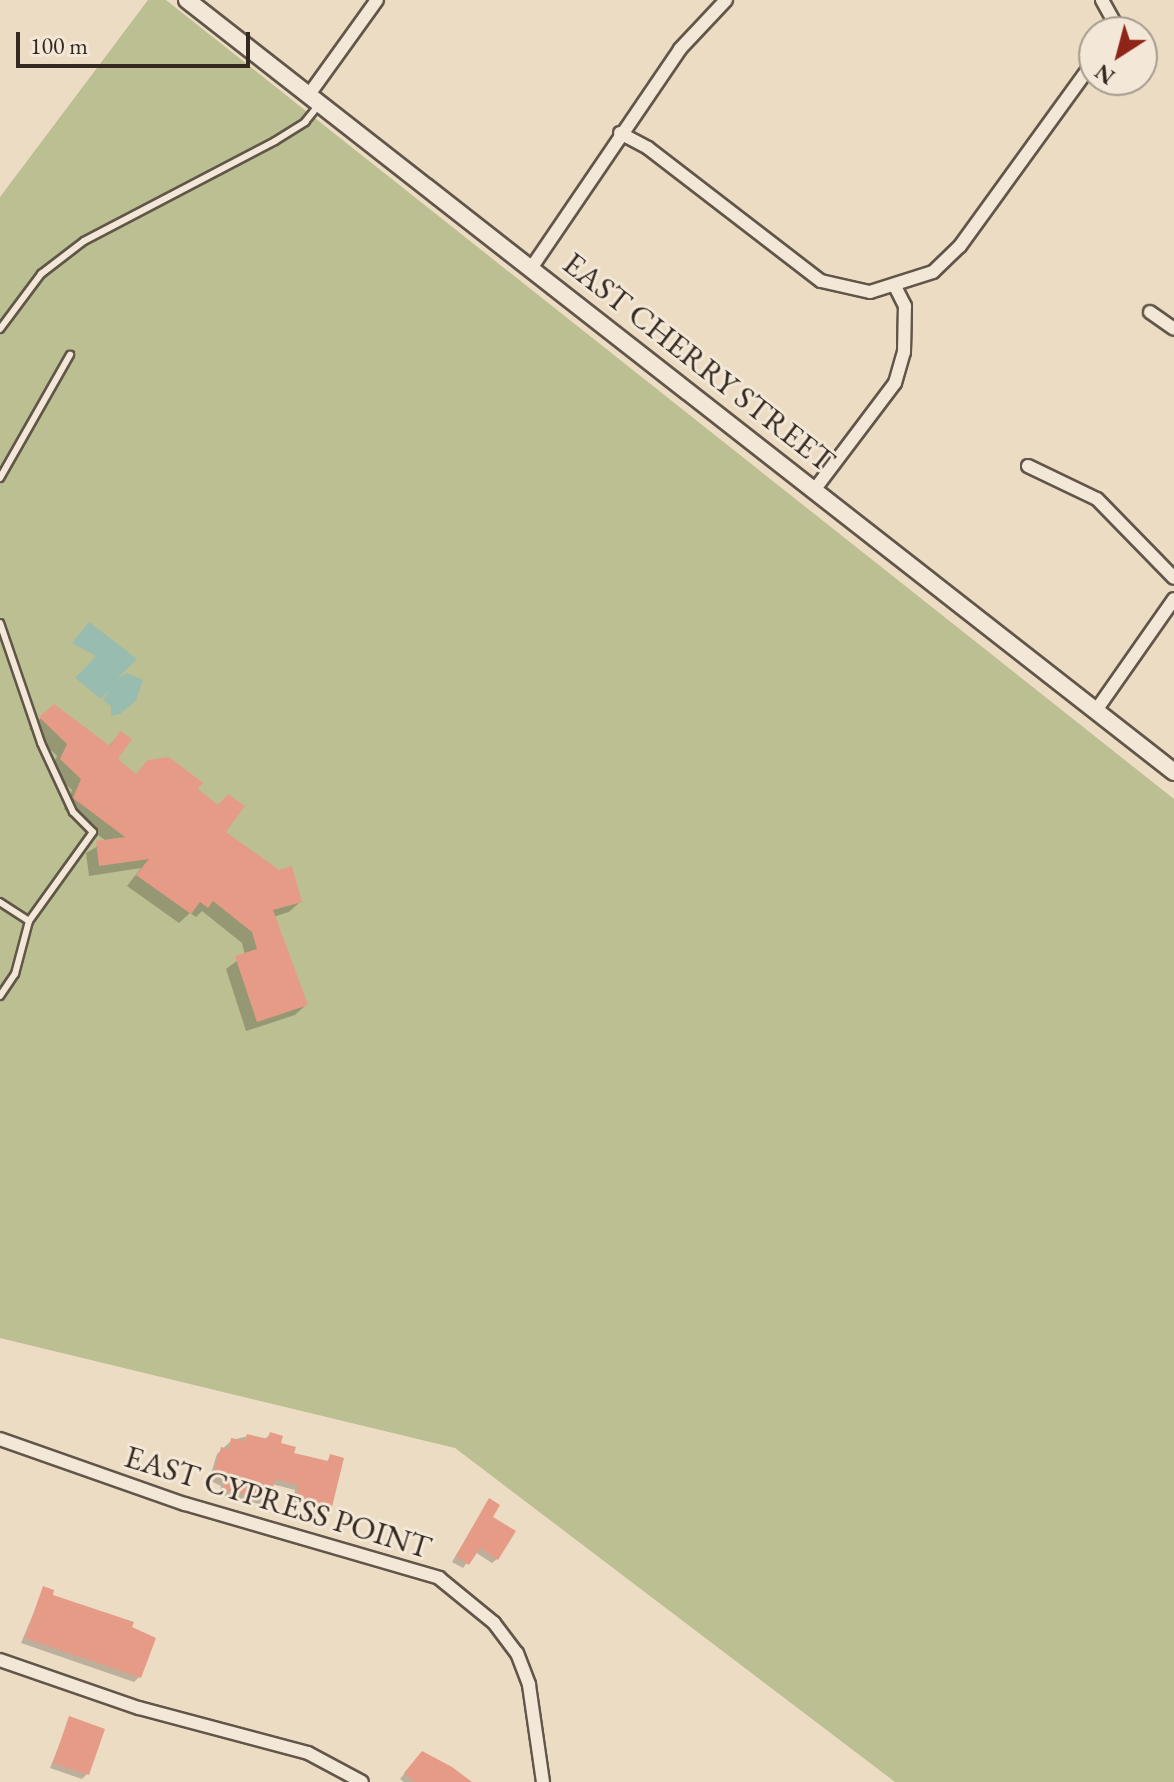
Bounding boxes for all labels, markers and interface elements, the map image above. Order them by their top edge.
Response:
scale bar [20,16,254,66]
north arrow [1078,16,1158,96]
text: 100 m [30,30,88,61]
text: N [1089,57,1121,91]
street label: EAST CHERRY STREET [555,244,843,480]
street label: EAST CYPRESS POINT [120,1437,436,1567]

